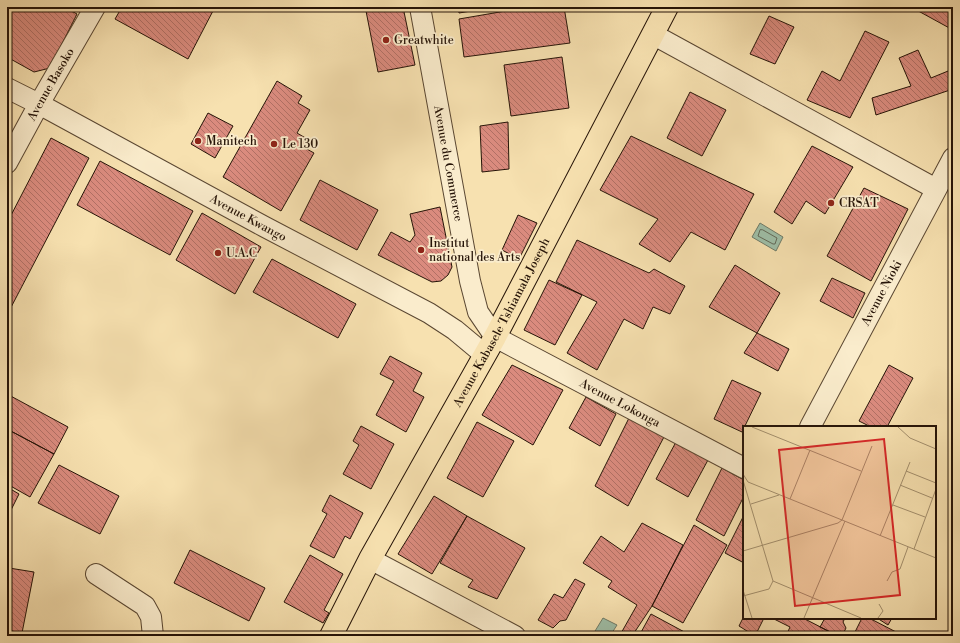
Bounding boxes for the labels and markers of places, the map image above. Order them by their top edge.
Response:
place label: Greatwhite [394,33,454,48]
marker: Greatwhite [381,35,391,45]
place label: Manitech [206,134,257,149]
marker: Manitech [193,136,203,146]
place label: Le 130 [282,137,318,152]
marker: Le 130 [269,139,279,149]
place label: CRSAT [839,196,879,211]
marker: CRSAT [826,198,836,208]
place label: Institut national des Arts [429,236,520,265]
marker: Institut national des Arts [416,245,426,255]
place label: U.A.C [226,246,257,261]
marker: U.A.C [213,248,223,258]

